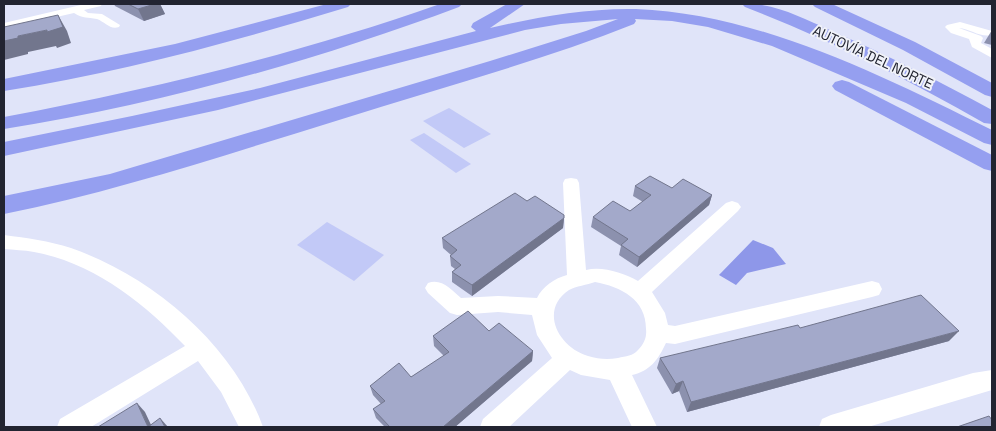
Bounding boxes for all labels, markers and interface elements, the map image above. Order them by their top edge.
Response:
street label: AUTOVÍA DEL NORTE [810,21,936,93]

